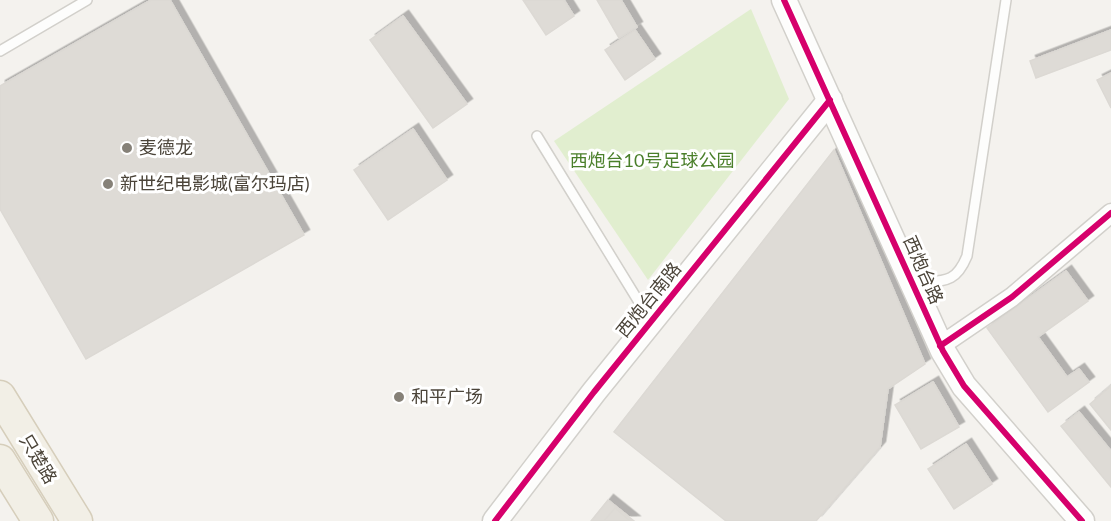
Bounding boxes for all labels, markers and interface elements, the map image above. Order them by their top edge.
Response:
place label: 麦德龙 [139,136,193,158]
marker: 麦德龙 [120,141,134,155]
park label: 西炮台10号足球公园 [570,149,734,171]
place label: 新世纪电影城(富尔玛店) [120,172,310,194]
marker: 新世纪电影城(富尔玛店) [101,177,115,191]
street label: 西炮台路 [899,232,949,307]
street label: 西炮台南路 [611,257,685,341]
place label: 和平广场 [411,385,483,407]
marker: 和平广场 [392,390,406,404]
street label: 只楚路 [16,430,62,487]

